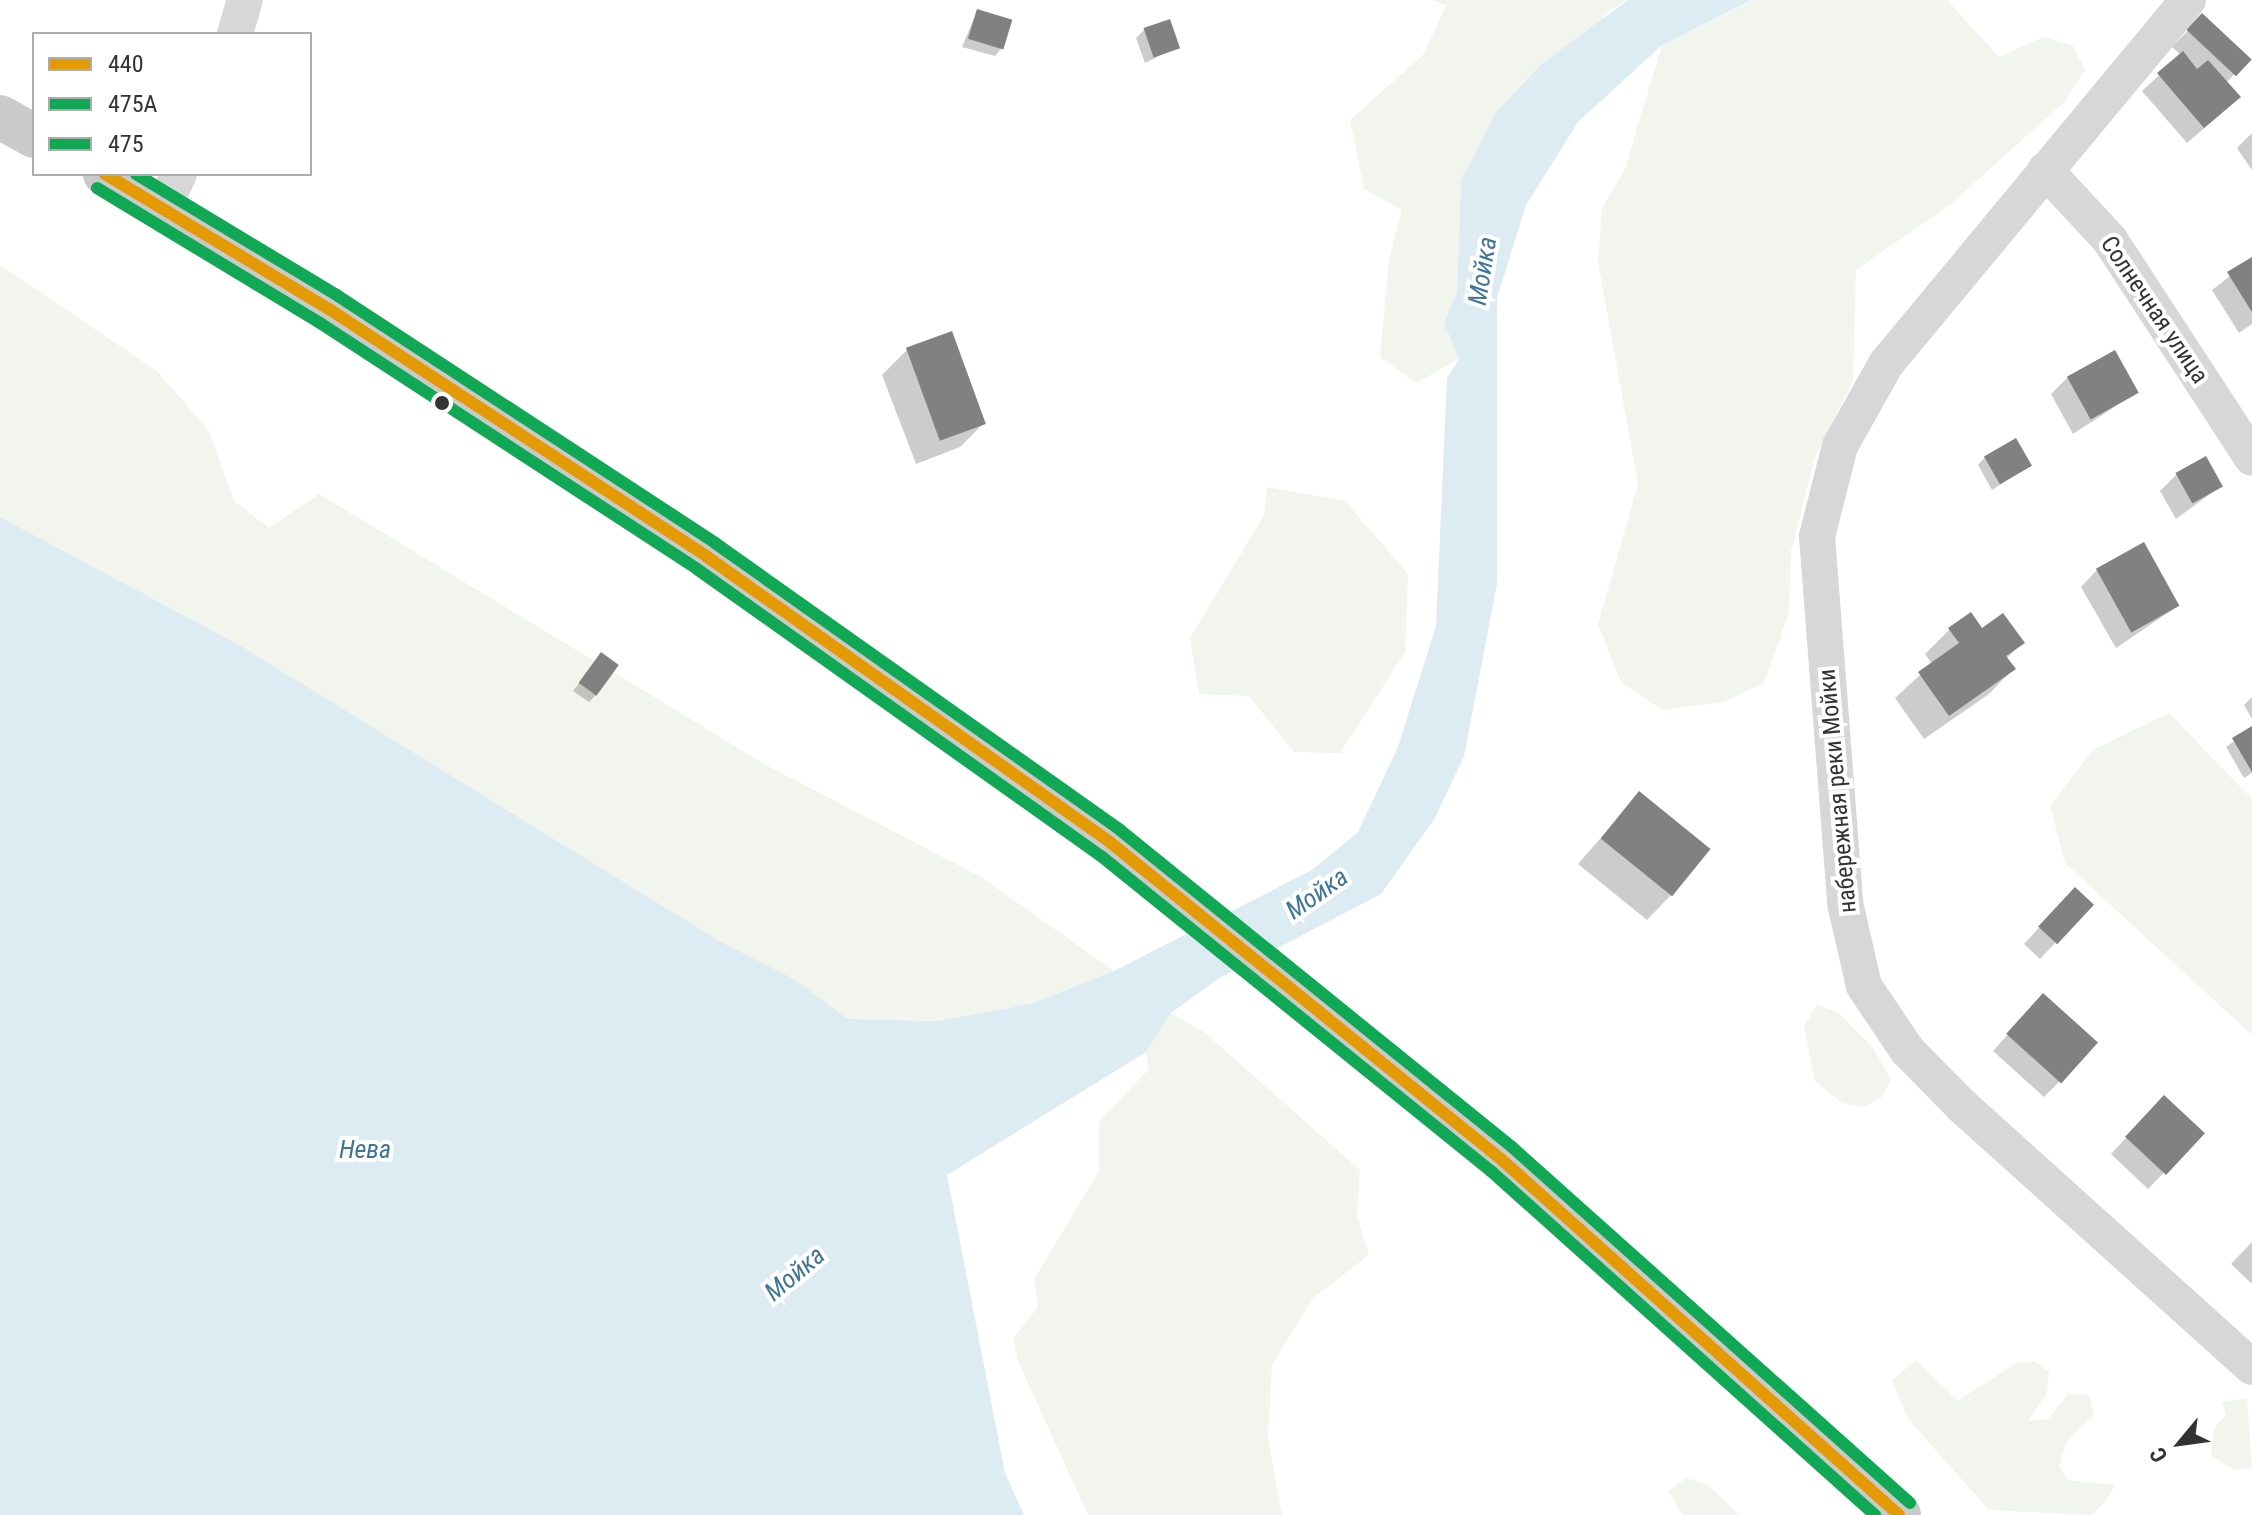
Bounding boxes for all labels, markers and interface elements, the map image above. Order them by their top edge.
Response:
legend [32,32,312,176]
text: 440 [108,50,144,78]
text: 475А [108,90,157,118]
text: 475 [108,130,144,158]
street label: Солнечная улица [2094,231,2214,389]
water label: Мойка [1462,235,1504,307]
unlabelled marker [434,395,450,411]
street label: набережная реки Мойки [1813,668,1863,914]
water label: Мойка [1280,862,1354,926]
water label: Нева [339,1134,391,1166]
water label: Мойка [759,1240,831,1308]
north arrow [2140,1403,2220,1483]
text: С [2145,1443,2173,1466]

